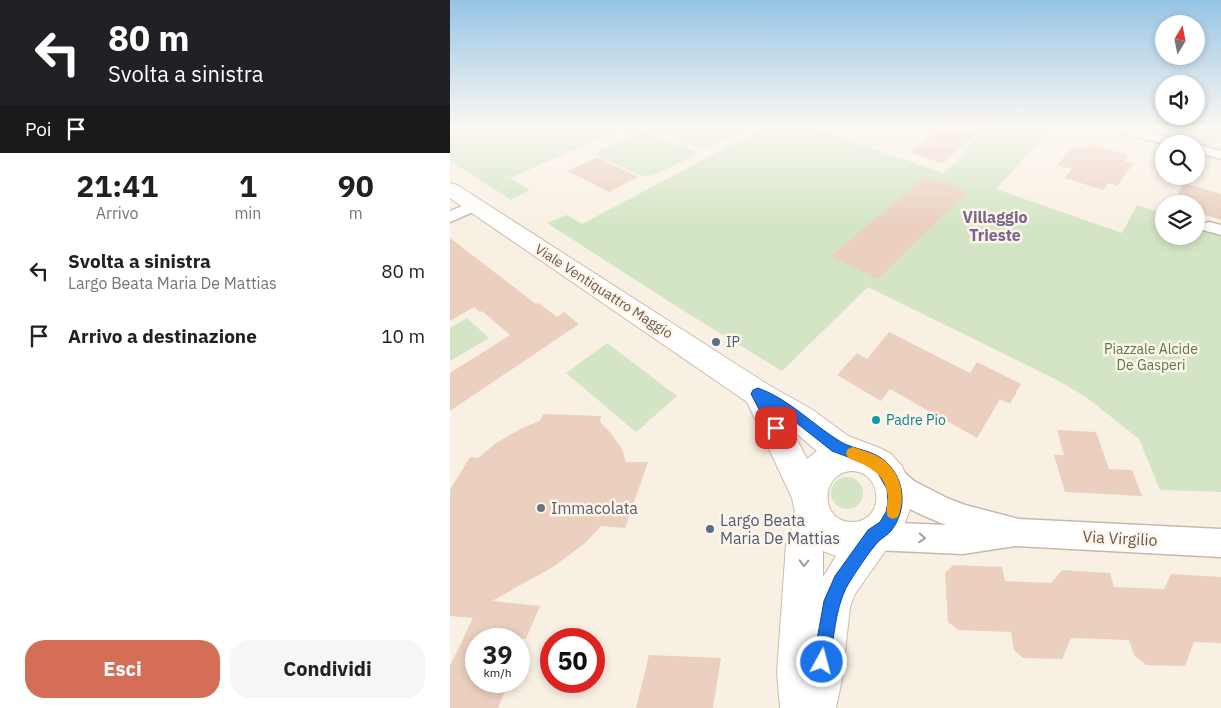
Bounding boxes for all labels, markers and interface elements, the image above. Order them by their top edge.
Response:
text: 80 m [108,15,190,61]
north arrow [1155,15,1205,65]
map controls [1155,15,1205,245]
icon: left [25,20,90,85]
text: Svolta a sinistra [108,59,263,88]
button: sound [1155,75,1205,125]
icon: arrive [62,115,90,143]
text: Poi [25,117,52,141]
button: search [1155,135,1205,185]
text: 21:41 [76,166,158,205]
text: 1 [239,166,257,205]
text: 90 [338,166,374,205]
button: layers [1155,195,1205,245]
text: Arrivo [96,203,139,223]
text: min [234,203,261,223]
text: m [349,203,363,223]
district label: Villaggio Trieste [962,207,1028,245]
street label: Viale Ventiquattro Maggio [532,240,677,342]
text: Svolta a sinistra [68,249,211,273]
icon: left [25,257,53,285]
text: 80 m [381,259,425,283]
text: Largo Beata Maria De Mattias [68,273,277,293]
icon: arrive [25,322,53,350]
text: Arrivo a destinazione [68,324,257,348]
text: 10 m [381,324,425,348]
place label: IP [726,333,740,351]
marker: IP [710,336,722,348]
park label: Piazzale Alcide De Gasperi [1104,340,1198,374]
pin [755,407,797,449]
place label: Padre Pio [886,411,946,429]
icon: arrive [762,414,790,442]
marker: Padre Pio [870,414,882,426]
place label: Immacolata [551,498,638,518]
marker: Immacolata [535,502,547,514]
place label: Largo Beata Maria De Mattias [720,510,840,548]
marker: Largo Beata Maria De Mattias [704,523,716,535]
street label: Via Virgilio [1082,526,1158,550]
one-way arrow [919,532,927,543]
one-way arrow [799,560,810,568]
speed limit sign: 50 [540,628,605,693]
position arrow [795,635,847,687]
text: 39 [482,638,513,671]
button: Esci [25,640,220,698]
button: Condividi [230,640,425,698]
text: km/h [483,665,512,680]

